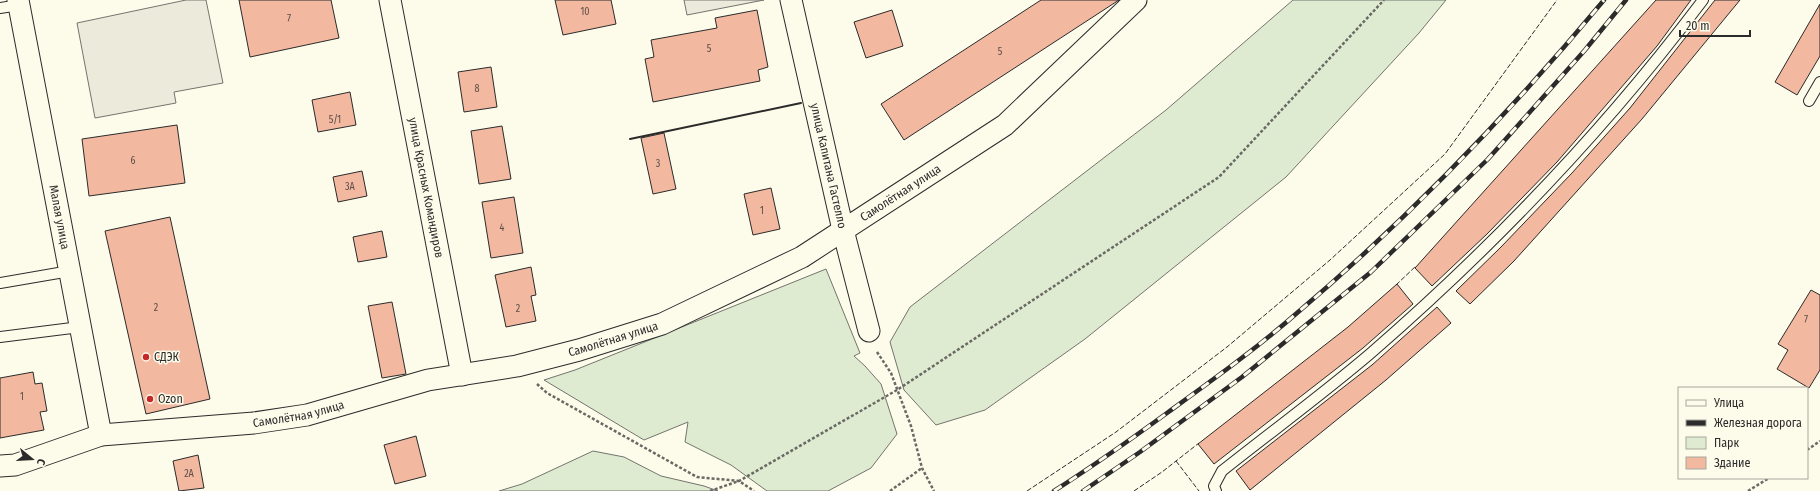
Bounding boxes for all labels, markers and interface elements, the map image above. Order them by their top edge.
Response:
house number: 10 [580,6,590,18]
scale bar [1680,12,1750,38]
house number: 7 [287,13,291,25]
text: 20 m [1686,19,1710,33]
house number: 5 [707,43,712,55]
house number: 5 [998,46,1003,58]
house number: 8 [475,83,480,95]
street label: улица Капитана Гастелло [808,102,849,230]
house number: 5/1 [329,114,341,126]
street label: улица Красных Командиров [406,116,446,259]
house number: 6 [131,155,136,167]
house number: 3 [656,158,661,170]
street label: Самолётная улица [858,162,944,224]
house number: 3А [345,181,356,193]
street label: Малая улица [46,184,72,251]
house number: 1 [760,205,764,217]
house number: 4 [500,222,505,234]
house number: 2 [154,302,159,314]
house number: 2 [516,303,521,315]
house number: 7 [1804,314,1808,326]
street label: Самолётная улица [567,319,660,360]
place label: СДЭК [154,350,180,364]
marker: СДЭК [141,352,151,362]
legend [1678,387,1808,479]
house number: 1 [20,391,24,403]
place label: Ozon [158,392,183,406]
marker: Ozon [145,394,155,404]
text: Улица [1713,396,1744,410]
street label: Самолётная улица [252,398,346,430]
text: Железная дорога [1714,416,1802,430]
text: Парк [1714,436,1740,450]
north arrow [12,439,52,479]
text: Здание [1714,456,1750,470]
text: С [34,457,48,467]
house number: 2А [184,468,195,480]

